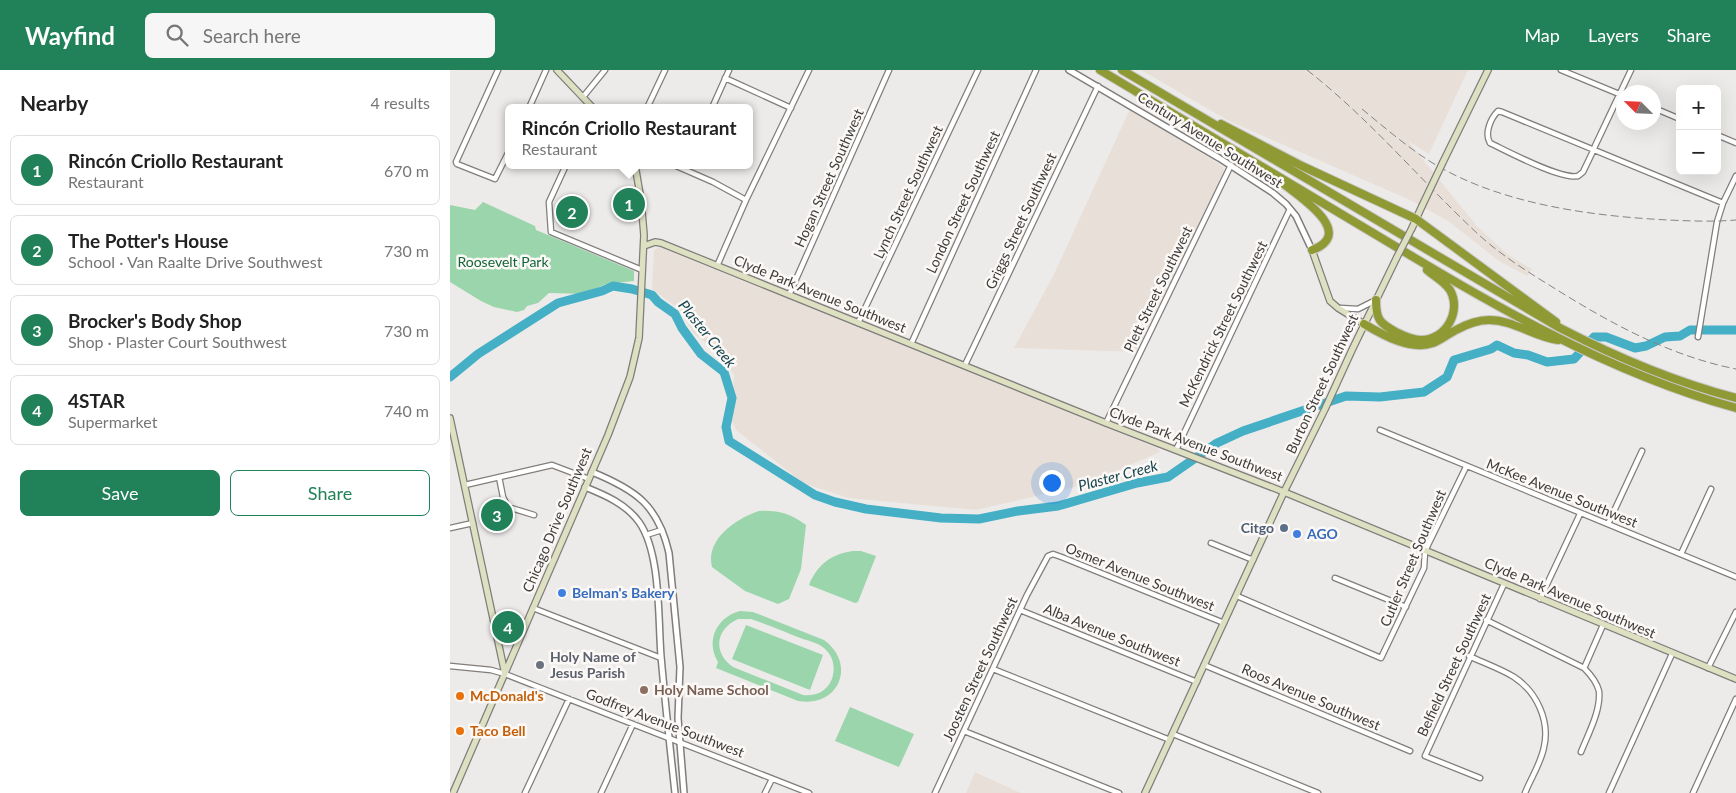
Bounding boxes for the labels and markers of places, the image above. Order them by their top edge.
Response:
pin: 1 [613,185,645,223]
pin: 2 [556,193,588,231]
pin: 3 [481,496,513,534]
place label: Citgo [1241,519,1274,536]
marker: Citgo [1278,522,1290,534]
place label: AGO [1306,525,1338,542]
marker: AGO [1291,528,1303,540]
place label: Belman's Bakery [572,584,675,601]
marker: Belman's Bakery [556,587,568,599]
pin: 4 [492,608,524,646]
place label: Holy Name of Jesus Parish [550,648,636,681]
marker: Holy Name of Jesus Parish [534,659,546,671]
place label: Holy Name School [654,681,769,698]
marker: Holy Name School [638,684,650,696]
place label: McDonald's [470,687,544,704]
marker: McDonald's [454,690,466,702]
place label: Taco Bell [470,722,526,739]
marker: Taco Bell [454,725,466,737]

